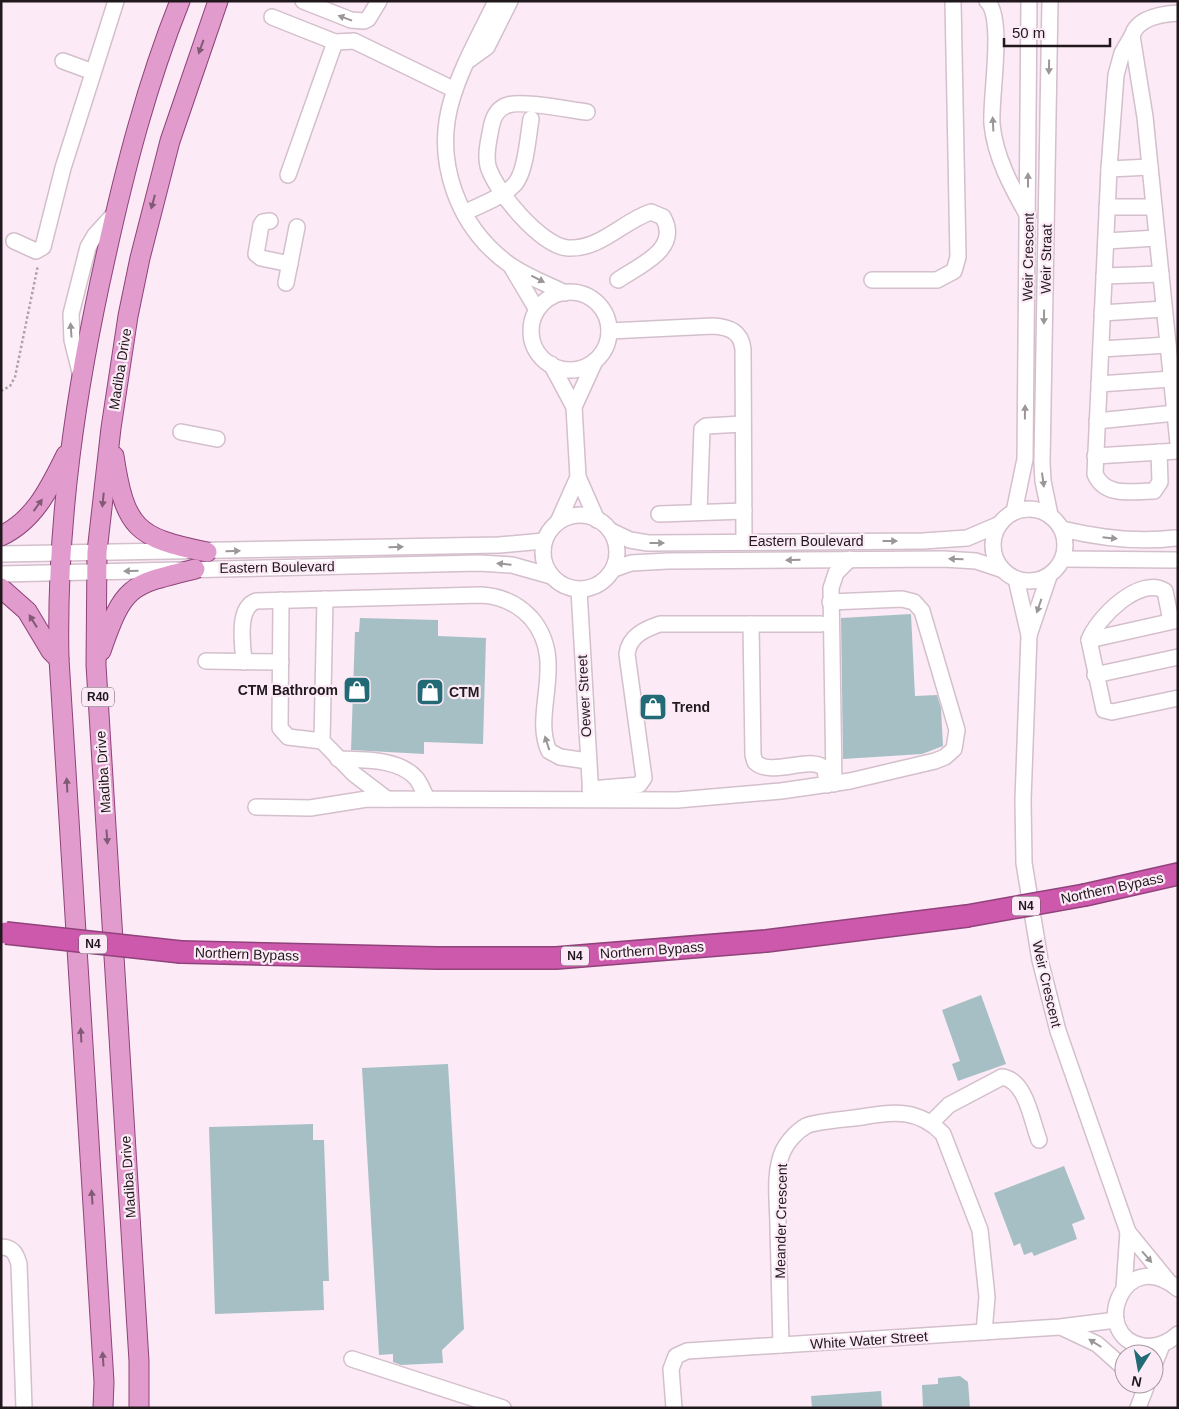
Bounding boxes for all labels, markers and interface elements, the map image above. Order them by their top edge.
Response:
one-way arrow [337,14,352,22]
scale bar [1004,15,1110,47]
text: 50 m [1012,24,1045,41]
one-way arrow [197,40,205,55]
one-way arrow [1045,60,1053,76]
one-way arrow [989,115,997,131]
one-way arrow [1024,172,1032,188]
one-way arrow [149,195,157,210]
street label: Weir Crescent [1019,213,1037,301]
street label: Weir Straat [1037,224,1055,294]
one-way arrow [531,275,545,283]
one-way arrow [1040,310,1048,326]
one-way arrow [67,322,75,338]
street label: Madiba Drive [106,327,134,411]
one-way arrow [1022,404,1030,420]
one-way arrow [1039,472,1047,488]
one-way arrow [99,492,107,508]
one-way arrow [33,498,43,512]
street label: Eastern Boulevard [748,533,864,549]
one-way arrow [1102,534,1118,542]
one-way arrow [882,537,898,545]
one-way arrow [649,539,665,547]
one-way arrow [388,543,404,551]
one-way arrow [226,547,242,555]
one-way arrow [947,555,963,563]
one-way arrow [785,556,801,564]
street label: Eastern Boulevard [219,558,335,576]
one-way arrow [496,560,512,568]
one-way arrow [123,567,139,575]
one-way arrow [1035,598,1042,613]
one-way arrow [29,615,38,628]
street label: Oewer Street [574,654,594,738]
shop icon: CTM Bathroom [342,675,372,705]
shop icon: CTM [415,677,445,707]
place label: CTM Bathroom [238,682,338,698]
place label: CTM [449,684,479,700]
road number: R40 [82,688,114,706]
shop icon: Trend [638,692,668,722]
place label: Trend [672,699,710,715]
street label: Madiba Drive [92,730,114,814]
one-way arrow [543,736,550,751]
one-way arrow [62,777,70,793]
one-way arrow [103,829,111,845]
street label: Northern Bypass [1059,869,1165,907]
road number: N4 [1012,896,1040,916]
road number: N4 [79,934,107,954]
street label: Northern Bypass [599,938,705,962]
street label: Weir Crescent [1029,939,1065,1029]
street label: Northern Bypass [195,944,299,964]
road number: N4 [561,946,589,966]
one-way arrow [77,1027,85,1043]
street label: Madiba Drive [117,1135,139,1219]
street label: Meander Crescent [772,1163,790,1279]
one-way arrow [87,1189,95,1205]
one-way arrow [1141,1251,1153,1263]
street label: White Water Street [810,1328,928,1352]
one-way arrow [1088,1338,1101,1348]
north arrow [1114,1344,1164,1394]
one-way arrow [98,1351,106,1367]
text: N [1130,1373,1143,1391]

